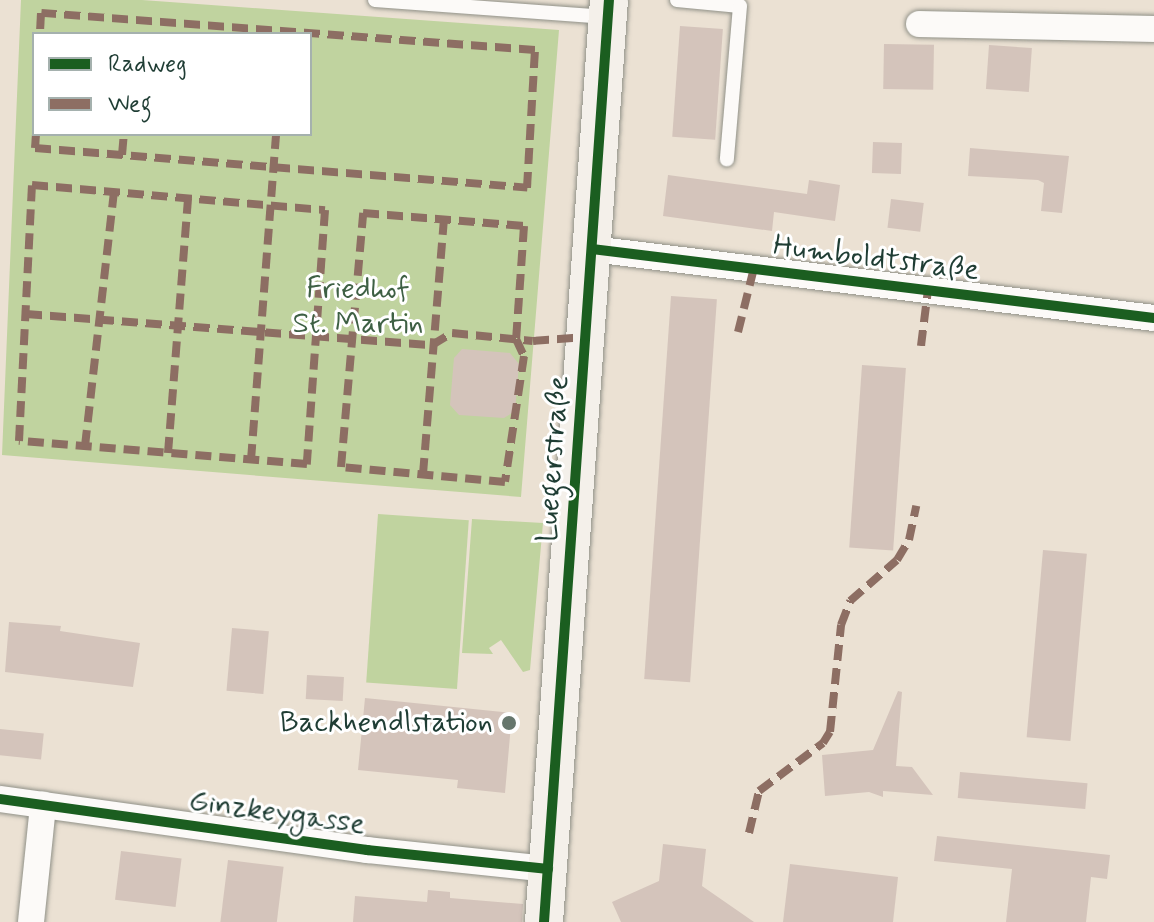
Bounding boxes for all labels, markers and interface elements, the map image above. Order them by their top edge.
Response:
legend [32,32,312,136]
text: Radweg [108,49,187,80]
text: Weg [108,89,152,120]
street label: Humboldtstraße [771,229,981,289]
park label: Friedhof St. Martin [293,271,423,342]
street label: Luegerstraße [530,375,578,543]
place label: Backhendlstation [280,705,493,741]
marker: Backhendlstation [500,714,518,732]
street label: Ginzkeygasse [187,783,367,843]

